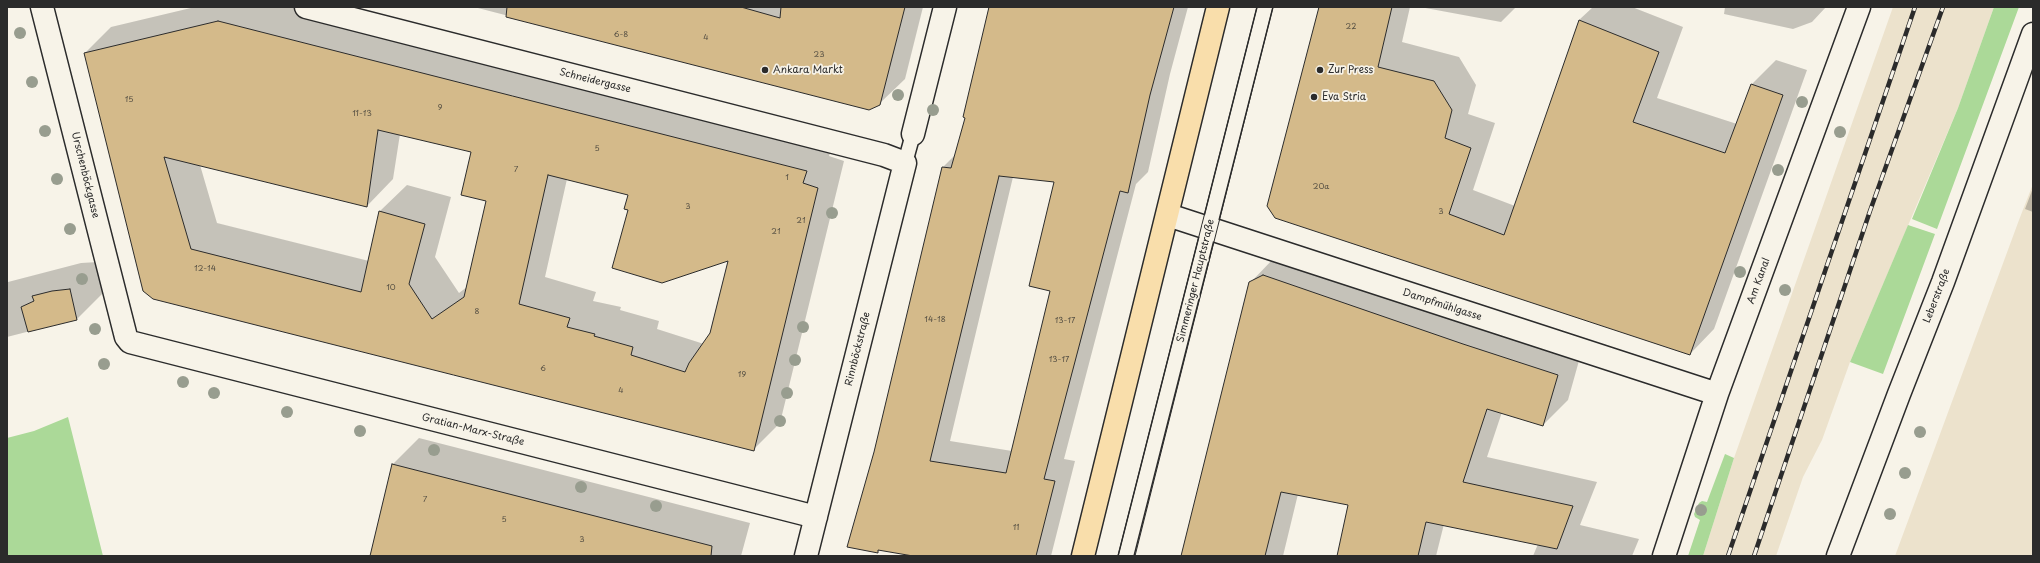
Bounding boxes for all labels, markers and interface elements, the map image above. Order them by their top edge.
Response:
house number: 22 [1346,22,1356,32]
house number: 6-8 [614,30,628,40]
house number: 4 [703,33,709,43]
house number: 23 [814,50,824,60]
place label: Ankara Markt [773,64,843,76]
place label: Zur Press [1328,64,1373,76]
marker: Ankara Markt [760,65,770,75]
marker: Zur Press [1315,65,1325,75]
street label: Schneidergasse [558,66,632,96]
place label: Eva Stria [1322,91,1366,103]
marker: Eva Stria [1309,92,1319,102]
house number: 15 [125,95,133,105]
house number: 9 [438,103,442,113]
house number: 11-13 [352,109,372,119]
street label: Urschenböckgasse [68,131,102,219]
house number: 5 [594,144,600,154]
house number: 7 [514,165,518,175]
house number: 1 [785,173,789,183]
house number: 20a [1313,182,1329,192]
house number: 3 [685,202,691,212]
house number: 3 [1438,207,1444,217]
house number: 21 [796,216,806,226]
street label: Simmeringer Hauptstraße [1175,218,1217,344]
house number: 21 [771,227,781,237]
street label: Am Kanal [1745,256,1773,306]
house number: 12-14 [194,264,216,274]
street label: Leberstraße [1921,267,1953,325]
house number: 10 [386,283,396,293]
street label: Dampfmühlgasse [1401,287,1483,323]
house number: 8 [475,307,479,317]
street label: Rinnböckstraße [843,311,873,387]
house number: 14-18 [924,315,946,325]
house number: 13-17 [1055,316,1075,326]
house number: 13-17 [1049,355,1069,365]
house number: 6 [540,364,546,374]
house number: 19 [738,370,746,380]
house number: 4 [618,386,624,396]
street label: Gratian-Marx-Straße [420,411,526,449]
house number: 7 [423,495,427,505]
house number: 5 [501,515,507,525]
house number: 11 [1013,523,1019,533]
house number: 3 [579,535,585,545]

